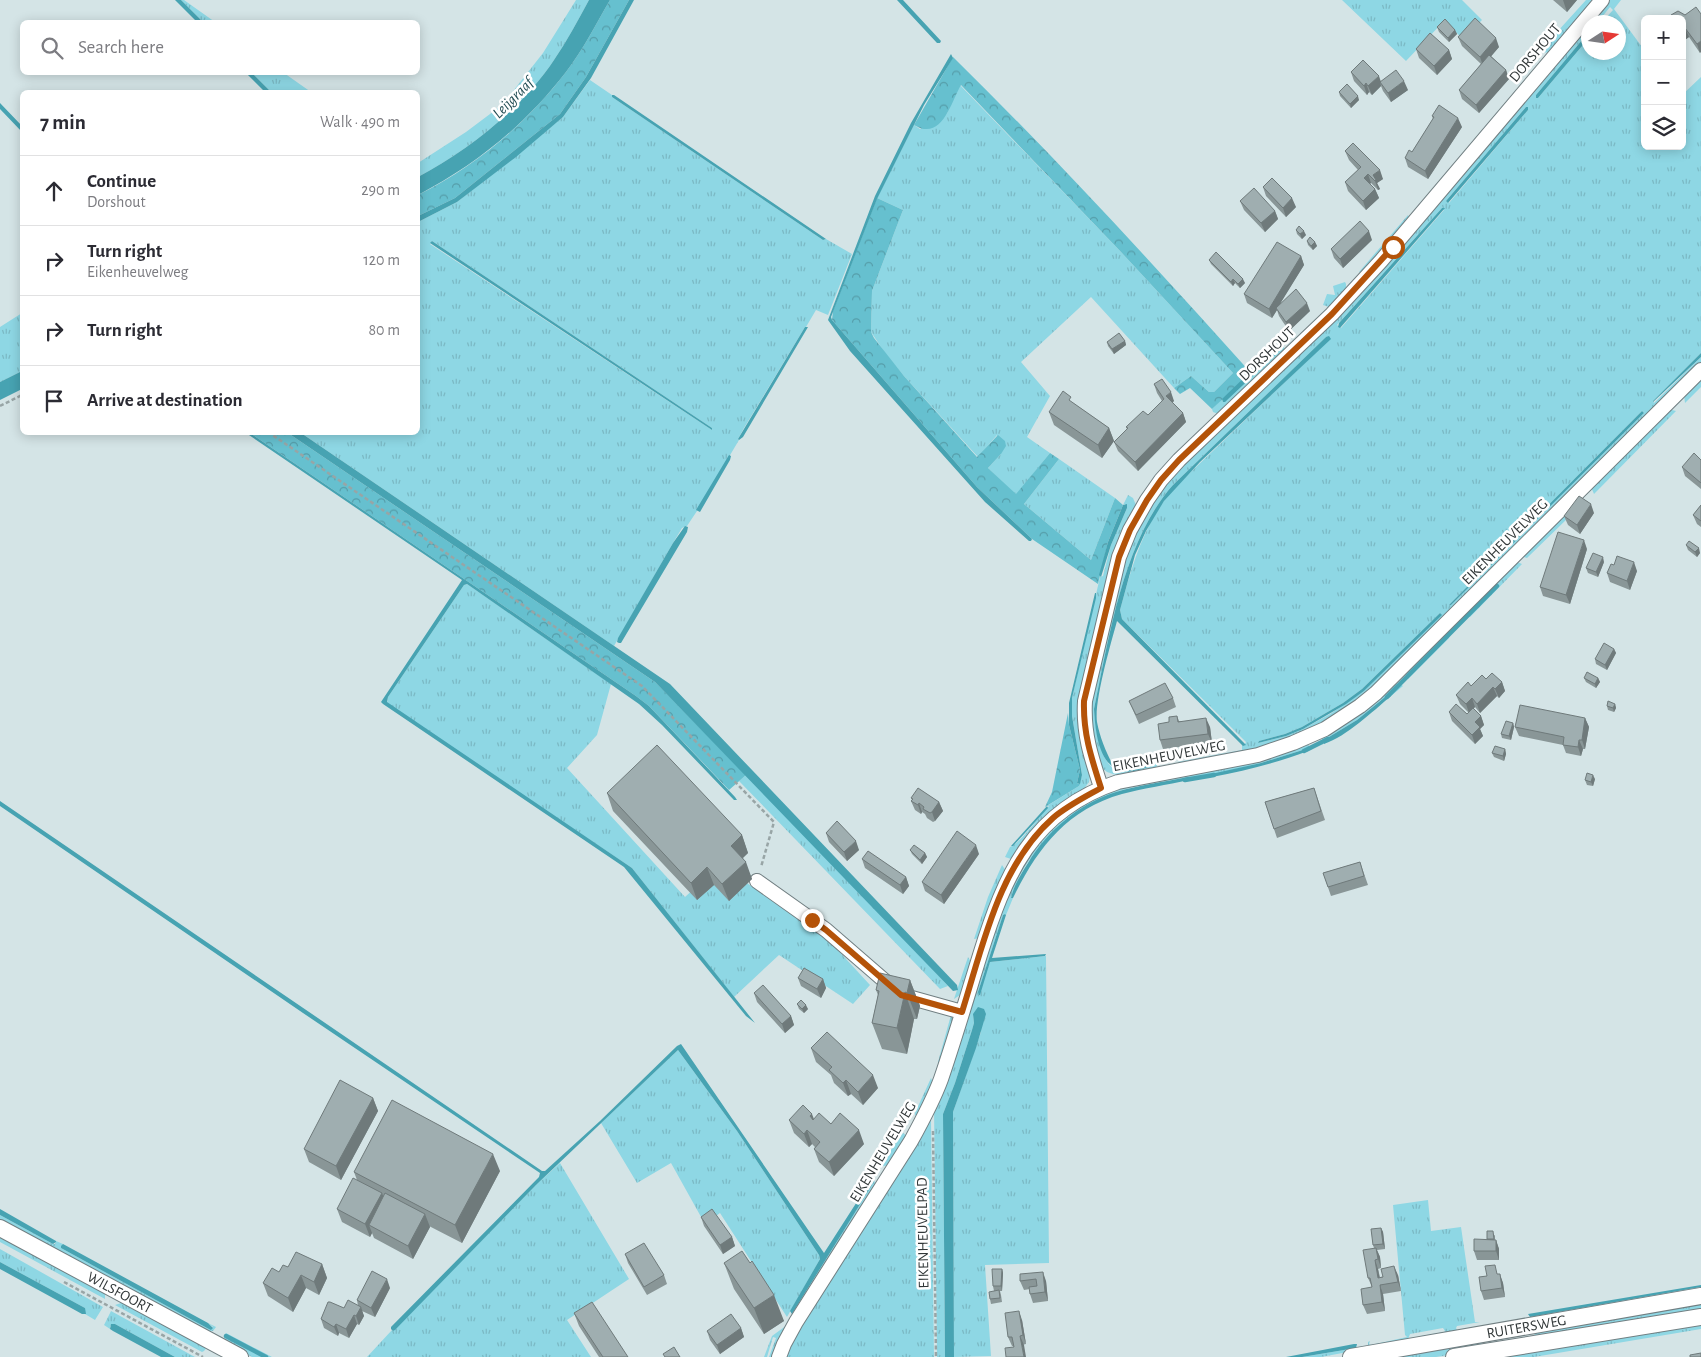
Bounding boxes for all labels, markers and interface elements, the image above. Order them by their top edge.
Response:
north arrow [1581,15,1626,60]
map controls [1641,15,1686,150]
button: + [1641,15,1686,60]
search box [20,20,420,75]
street label: DORSHOUT [1506,21,1564,85]
icon: search [38,34,66,62]
text: Search here [78,38,164,57]
button: − [1641,60,1686,105]
water label: Leijgraaf [490,73,539,122]
button: layers [1641,105,1686,150]
text: 7 min [40,112,86,133]
text: Walk · 490 m [320,114,400,130]
text: Continue [87,172,156,191]
icon: ahead [40,177,68,205]
text: 290 m [361,182,400,198]
text: Dorshout [87,194,146,210]
route start [1382,236,1405,259]
text: Turn right [87,242,162,261]
icon: right [40,247,68,275]
text: 120 m [363,252,400,268]
text: Eikenheuvelweg [87,264,188,280]
icon: right [40,317,68,345]
text: Turn right [87,321,162,340]
text: 80 m [369,322,400,338]
street label: DORSHOUT [1236,324,1298,384]
icon: arrive [40,387,68,415]
text: Arrive at destination [87,391,243,410]
street label: EIKENHEUVELWEG [1459,496,1551,588]
street label: EIKENHEUVELWEG [1111,738,1227,774]
route end [801,909,824,932]
street label: EIKENHEUVELWEG [847,1099,919,1205]
street label: EIKENHEUVELPAD [915,1177,931,1289]
street label: WILSFOORT [85,1269,155,1316]
street label: RUITERSWEG [1485,1312,1567,1341]

